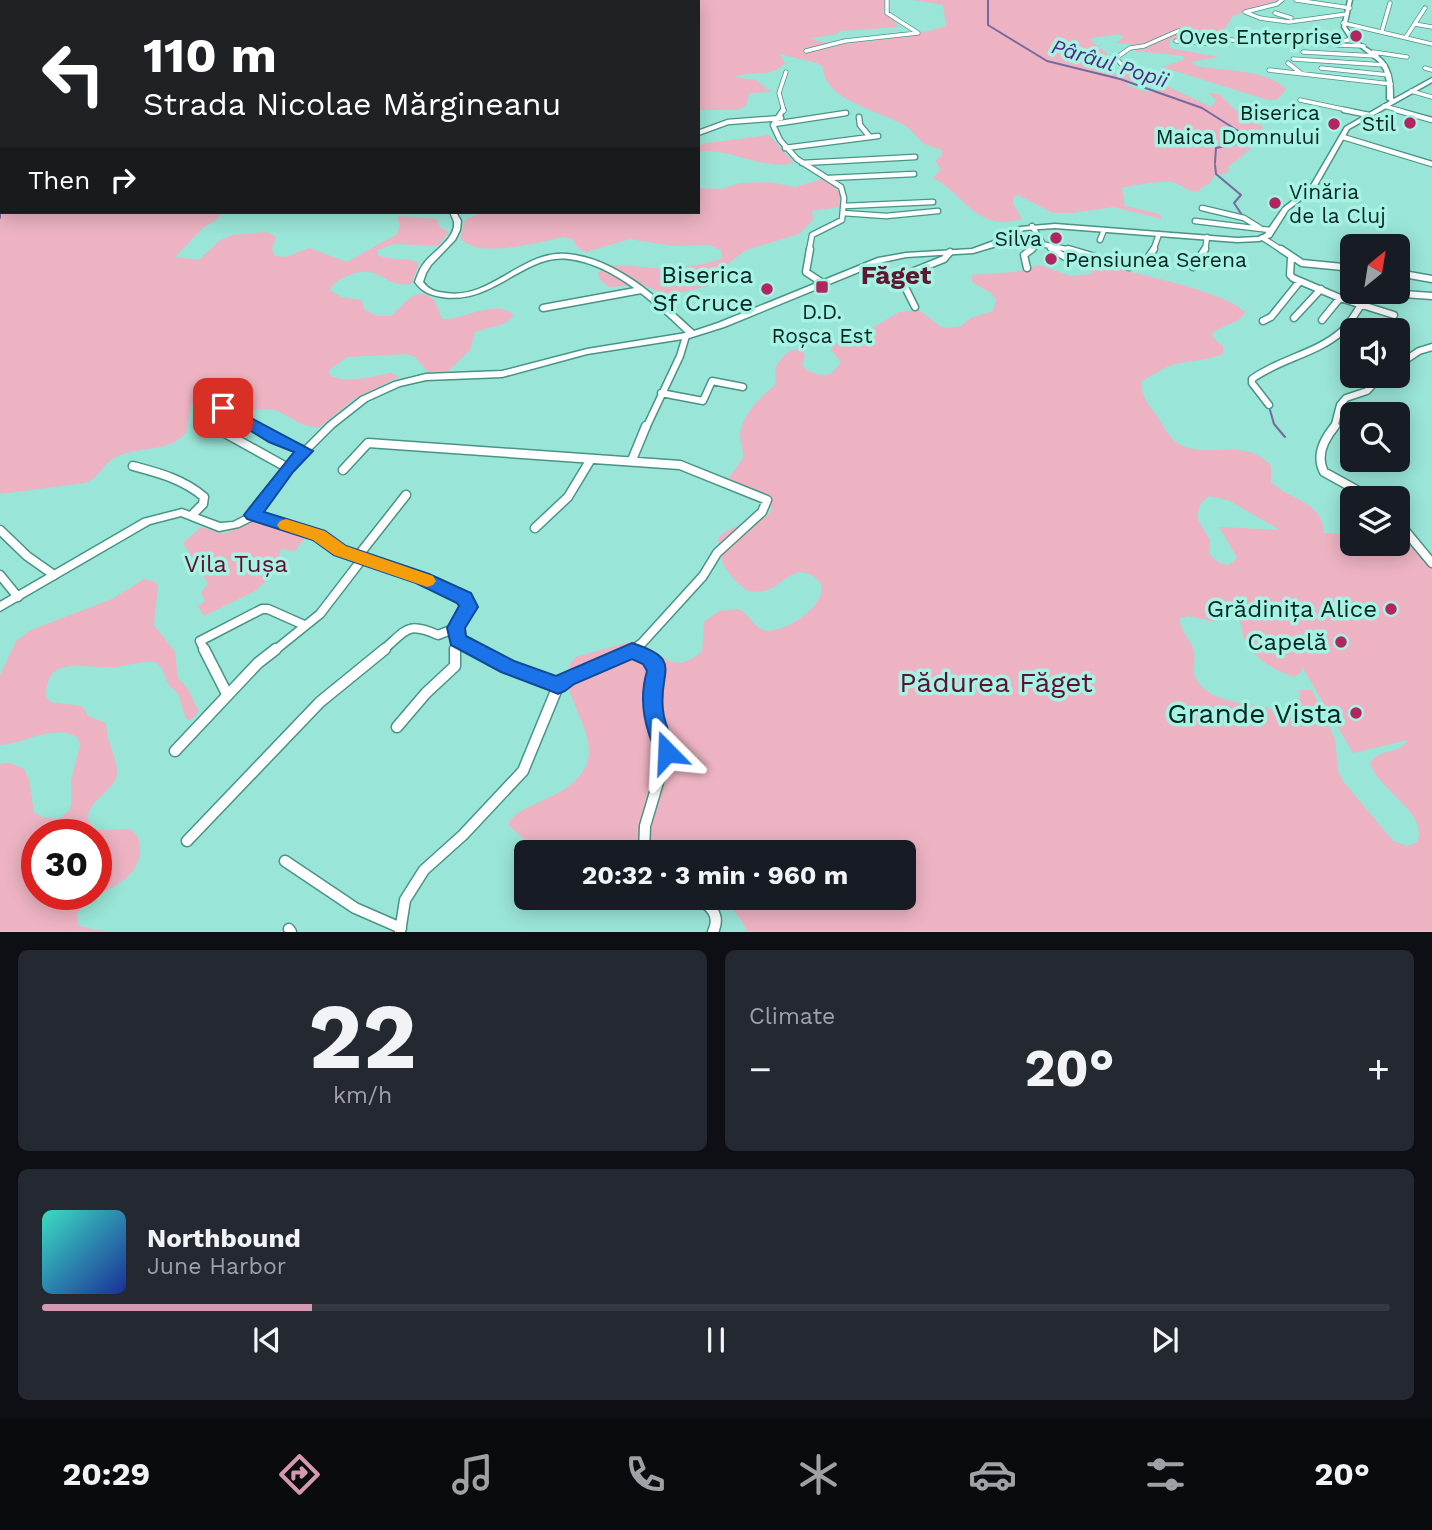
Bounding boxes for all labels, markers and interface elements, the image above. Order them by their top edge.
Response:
place label: Oves Enterprise [1179,24,1342,49]
text: 110 m [143,26,277,84]
icon: left [28,28,119,119]
marker: Oves Enterprise [1348,28,1364,44]
water label: Pârâul Popii [1049,33,1172,93]
text: Strada Nicolae Mărgineanu [143,85,561,123]
place label: Biserica Maica Domnului [1156,100,1320,149]
place label: Stil [1362,111,1397,136]
marker: Stil [1402,115,1418,131]
marker: Biserica Maica Domnului [1326,116,1342,132]
icon: right [104,161,142,199]
text: Then [28,165,90,195]
place label: Vinăria de la Cluj [1289,179,1386,228]
marker: Vinăria de la Cluj [1267,195,1283,211]
place label: Silva [995,226,1042,251]
marker: Silva [1048,230,1064,246]
north arrow [1340,234,1410,304]
map controls [1340,234,1410,556]
place label: Pensiunea Serena [1065,247,1247,272]
marker: Pensiunea Serena [1043,251,1059,267]
district label: Făget [861,260,932,290]
place label: Biserica Sf Cruce [653,261,753,317]
marker: D.D. Roșca Est [814,279,830,295]
marker: Biserica Sf Cruce [759,281,775,297]
place label: D.D. Roșca Est [772,299,873,348]
button: sound [1340,318,1410,388]
pin [193,378,253,438]
icon: arrive [204,389,242,427]
button: search [1340,402,1410,472]
button: layers [1340,486,1410,556]
park label: Vila Tușa [184,550,288,578]
place label: Grădinița Alice [1207,595,1377,623]
marker: Grădinița Alice [1383,601,1399,617]
place label: Capelă [1247,628,1327,656]
marker: Capelă [1333,634,1349,650]
park label: Pădurea Făget [899,666,1093,699]
place label: Grande Vista [1167,697,1342,730]
marker: Grande Vista [1348,705,1364,721]
position arrow [630,715,704,789]
speed limit sign: 30 [21,819,112,910]
text: 20:32 · 3 min · 960 m [582,860,848,890]
text: 22 [308,983,417,1090]
text: Climate [749,1003,835,1030]
text: 20° [1024,1038,1115,1099]
text: − [749,1047,772,1091]
text: + [1367,1047,1390,1091]
text: km/h [333,1082,392,1109]
text: Northbound [147,1223,301,1253]
text: June Harbor [147,1253,286,1280]
icon: previous [248,1321,286,1359]
icon: pause [697,1321,735,1359]
icon: next [1146,1321,1184,1359]
icon: directions [275,1450,324,1499]
icon: music [448,1450,497,1499]
icon: phone [621,1450,670,1499]
icon: climate [794,1450,843,1499]
icon: car [968,1450,1017,1499]
icon: filters [1141,1450,1190,1499]
text: 20:29 [62,1455,150,1493]
text: 20° [1314,1455,1370,1493]

